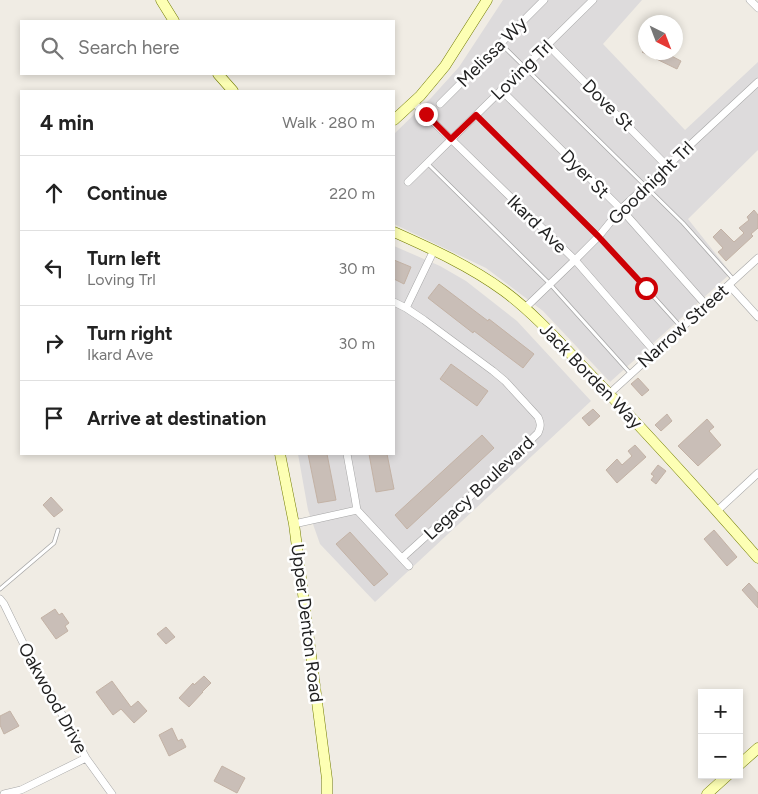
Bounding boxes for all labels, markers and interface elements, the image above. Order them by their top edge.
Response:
street label: Melissa Wy [452,12,532,92]
north arrow [638,15,683,60]
search box [20,20,395,75]
icon: search [38,34,66,62]
street label: Loving Trl [487,35,557,105]
text: Search here [78,36,180,59]
street label: Dove St [578,75,638,135]
route end [415,103,438,126]
text: 4 min [40,110,94,135]
text: Walk · 280 m [282,113,375,132]
street label: Goodnight Trl [604,137,698,229]
street label: Dyer St [556,145,614,203]
icon: ahead [40,179,68,207]
text: Continue [87,182,167,205]
text: 220 m [329,184,375,203]
street label: Ikard Ave [503,190,572,258]
text: Turn left [87,247,161,270]
icon: left [40,254,68,282]
text: 30 m [338,259,375,278]
text: Loving Trl [87,270,156,289]
route start [635,277,658,300]
street label: Narrow Street [633,279,733,372]
street label: Jack Borden Way [535,318,647,434]
text: Turn right [87,322,173,345]
icon: right [40,329,68,357]
text: 30 m [338,334,375,353]
text: Ikard Ave [87,345,153,364]
icon: arrive [40,404,68,432]
text: Arrive at destination [87,407,266,430]
street label: Legacy Boulevard [419,431,539,545]
street label: Upper Denton Road [286,542,328,704]
street label: Oakwood Drive [13,639,93,757]
map controls [698,689,743,779]
button: + [698,689,743,734]
button: − [698,734,743,779]

